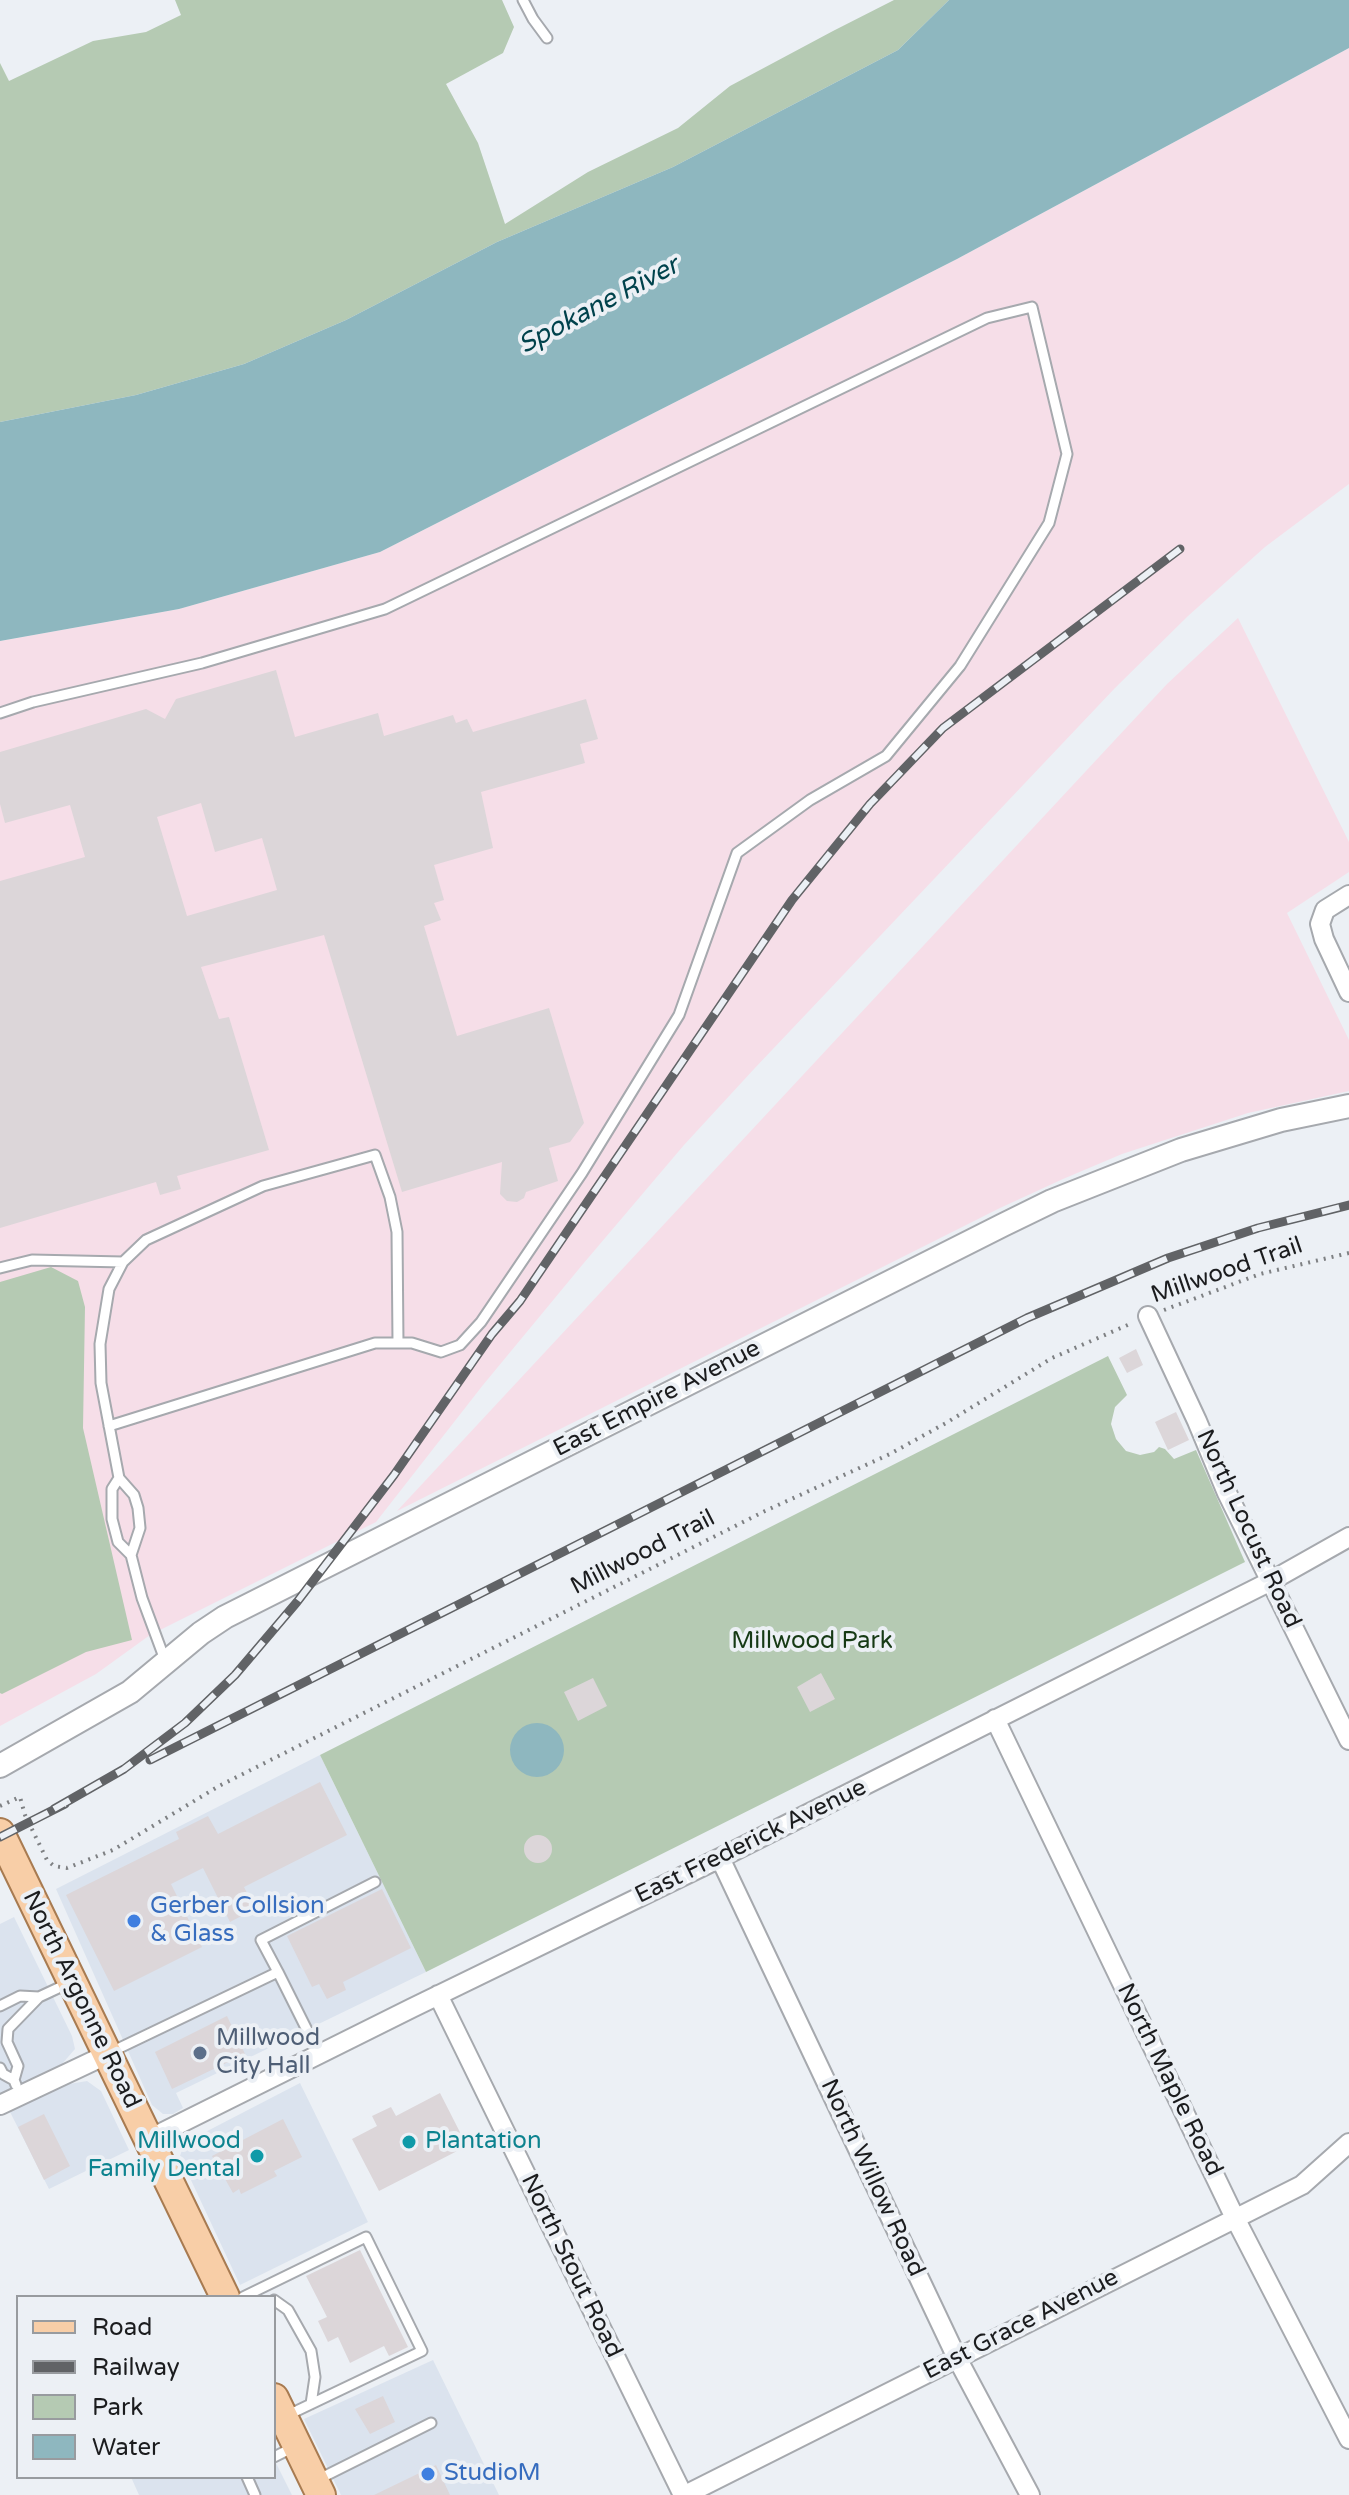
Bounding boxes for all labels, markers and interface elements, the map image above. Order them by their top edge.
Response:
water label: Spokane River [513,251,685,361]
street label: Millwood Trail [1148,1232,1306,1310]
street label: East Empire Avenue [549,1334,765,1464]
street label: North Locust Road [1189,1425,1307,1633]
street label: Millwood Trail [566,1504,720,1602]
park label: Millwood Park [731,1628,893,1656]
street label: East Frederick Avenue [631,1773,871,1911]
street label: North Argonne Road [16,1887,146,2113]
place label: Gerber Collsion & Glass [150,1893,325,1949]
marker: Gerber Collsion & Glass [125,1912,143,1930]
street label: North Maple Road [1110,1979,1228,2181]
place label: Millwood City Hall [216,2025,320,2081]
marker: Millwood City Hall [191,2044,209,2062]
street label: North Willow Road [814,2075,930,2281]
place label: Millwood Family Dental [88,2128,241,2184]
place label: Plantation [425,2128,541,2156]
marker: Plantation [400,2133,418,2151]
marker: Millwood Family Dental [248,2147,266,2165]
street label: North Stout Road [514,2169,628,2363]
street label: East Grace Avenue [919,2263,1123,2387]
legend [16,2295,276,2479]
text: Road [92,2313,152,2342]
text: Railway [92,2353,180,2382]
text: Park [92,2393,143,2422]
text: Water [92,2433,160,2462]
place label: StudioM [444,2460,541,2488]
marker: StudioM [419,2465,437,2483]

